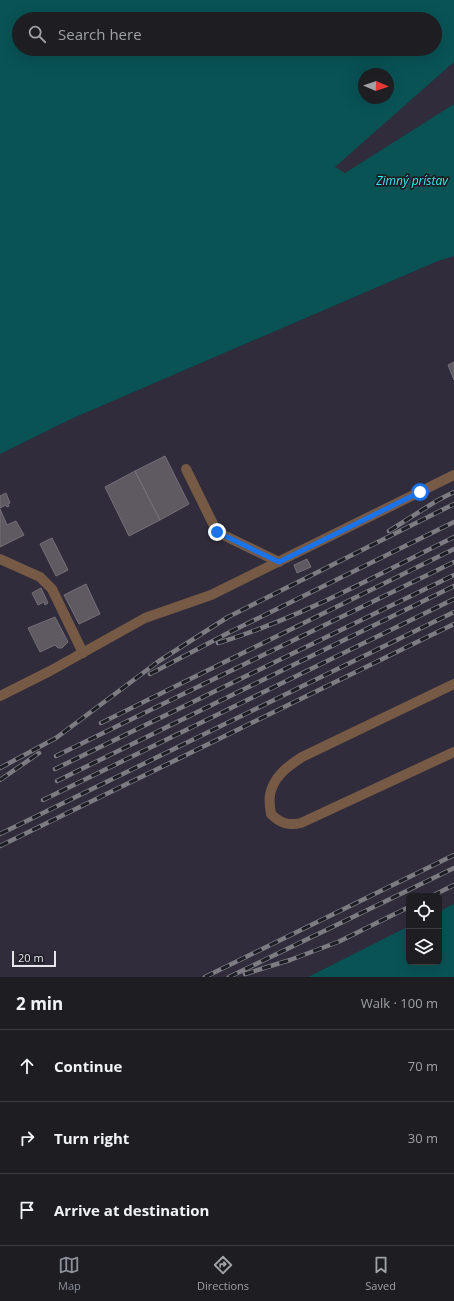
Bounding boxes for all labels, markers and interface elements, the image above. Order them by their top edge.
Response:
search box [12,12,442,56]
icon: search [26,23,48,45]
text: Search here [58,24,142,44]
north arrow [358,68,394,104]
water label: Zimný prístav [375,172,449,189]
route start [411,483,429,501]
route end [208,523,226,541]
map controls [406,893,442,965]
button: locate [406,893,442,929]
button: layers [406,929,442,965]
scale bar [12,949,56,968]
text: 20 m [18,950,44,965]
text: 2 min [16,992,63,1015]
text: Walk · 100 m [361,994,438,1012]
icon: ahead [16,1055,38,1077]
text: Continue [54,1056,122,1076]
text: 70 m [408,1057,438,1075]
icon: right [16,1127,38,1149]
text: Turn right [54,1128,129,1148]
text: 30 m [408,1129,438,1147]
icon: arrive [16,1199,38,1221]
text: Arrive at destination [54,1200,209,1220]
tab: Map [58,1254,81,1293]
tab: Directions [197,1254,249,1293]
tab: Saved [365,1254,396,1293]

